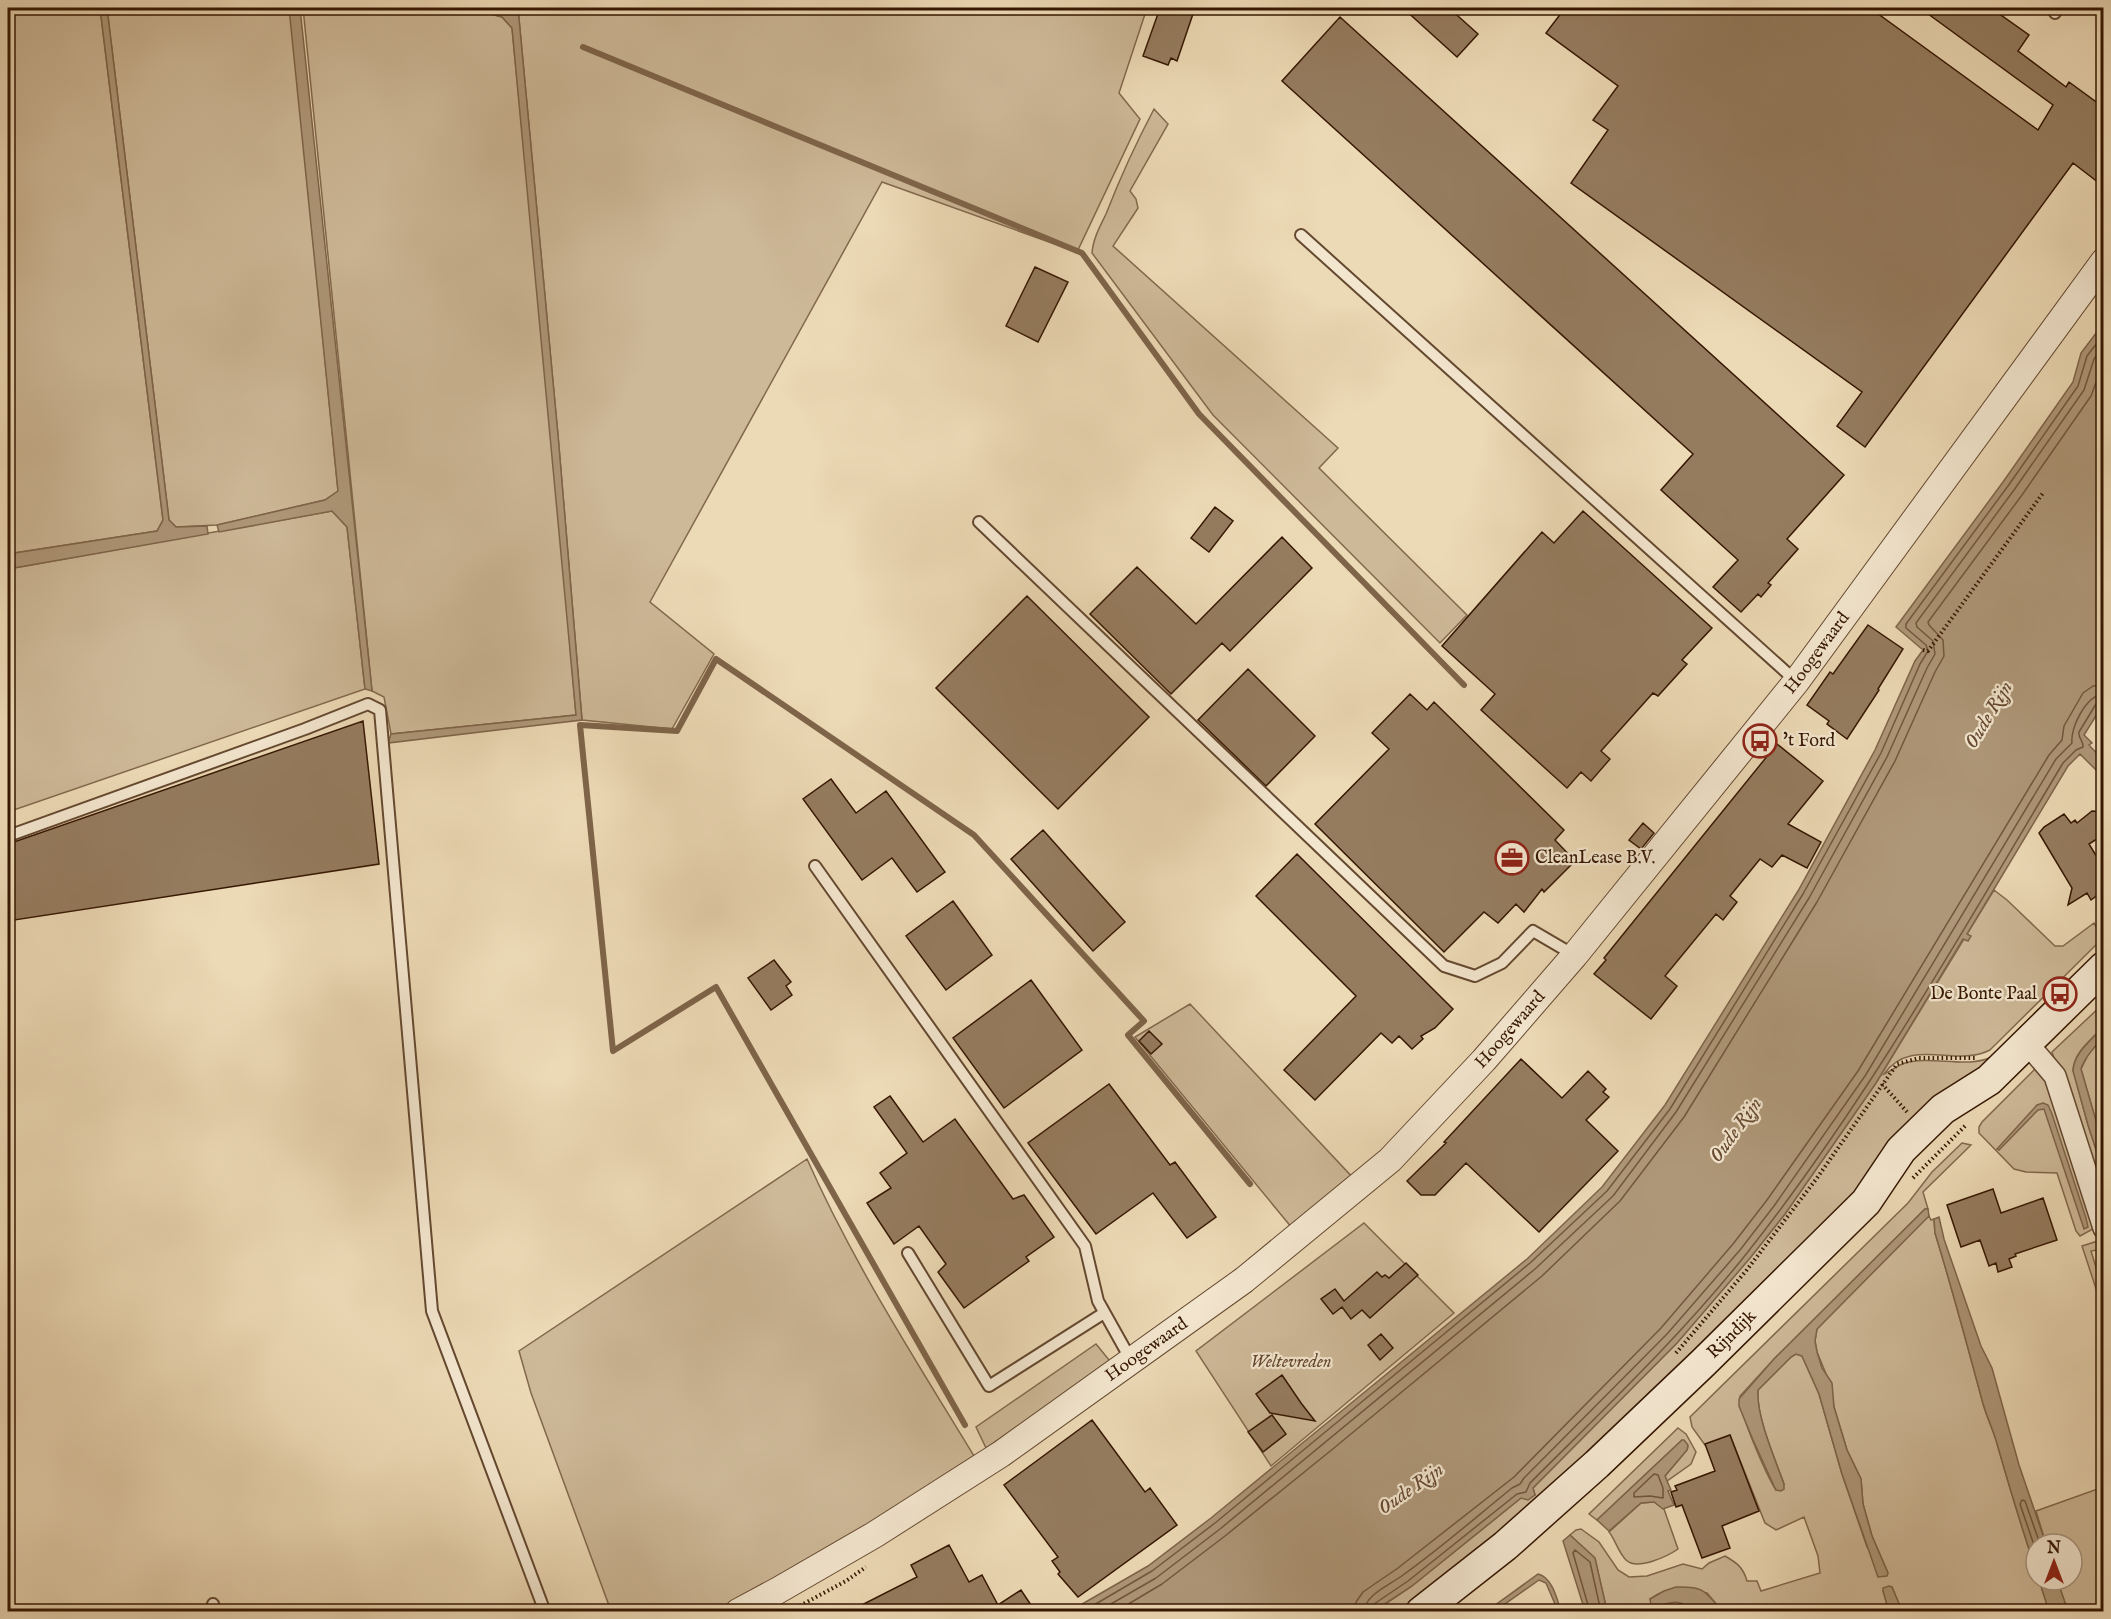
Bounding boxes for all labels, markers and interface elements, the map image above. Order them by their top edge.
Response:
street label: Hoogewaard [1779,607,1855,699]
water label: Oude Rijn [1959,677,2019,753]
bus stop icon: 't Ford [1742,723,1778,759]
place label: 't Ford [1783,730,1836,753]
office icon: CleanLease B.V. [1494,840,1530,876]
place label: CleanLease B.V. [1535,847,1655,870]
bus stop icon: De Bonte Paal [2042,976,2078,1012]
place label: De Bonte Paal [1930,983,2037,1006]
street label: Hoogewaard [1470,986,1551,1074]
water label: Oude Rijn [1704,1092,1768,1168]
street label: Rijndijk [1702,1305,1762,1364]
street label: Hoogewaard [1101,1312,1193,1387]
park label: Weltevreden [1251,1351,1331,1374]
water label: Oude Rijn [1373,1457,1449,1521]
north arrow [2024,1532,2084,1592]
text: N [2046,1539,2061,1559]

